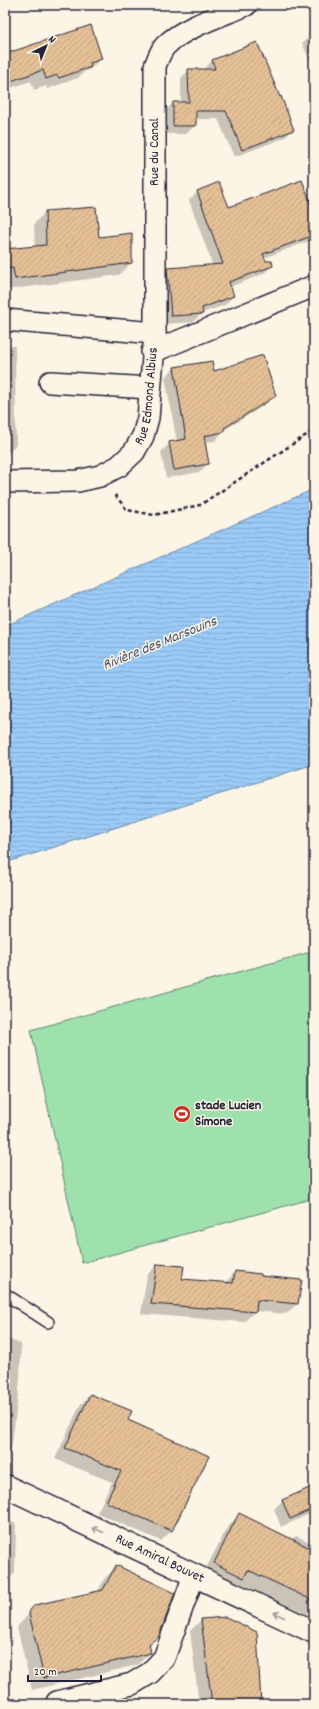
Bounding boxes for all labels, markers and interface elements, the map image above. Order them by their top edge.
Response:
north arrow [26,26,66,66]
text: N [44,32,59,48]
street label: Rue du Canal [145,117,165,186]
street label: Rue Edmond Albius [130,346,164,449]
water label: Rivière des Marsouins [100,611,221,677]
place label: stade Lucien Simone [195,1096,262,1132]
sports icon: stade Lucien Simone [172,1104,192,1124]
one-way arrow [92,1526,104,1533]
street label: Rue Amiral Bouvet [112,1529,208,1589]
one-way arrow [273,1611,285,1618]
scale bar [28,1657,101,1683]
text: 20 m [34,1664,57,1681]

